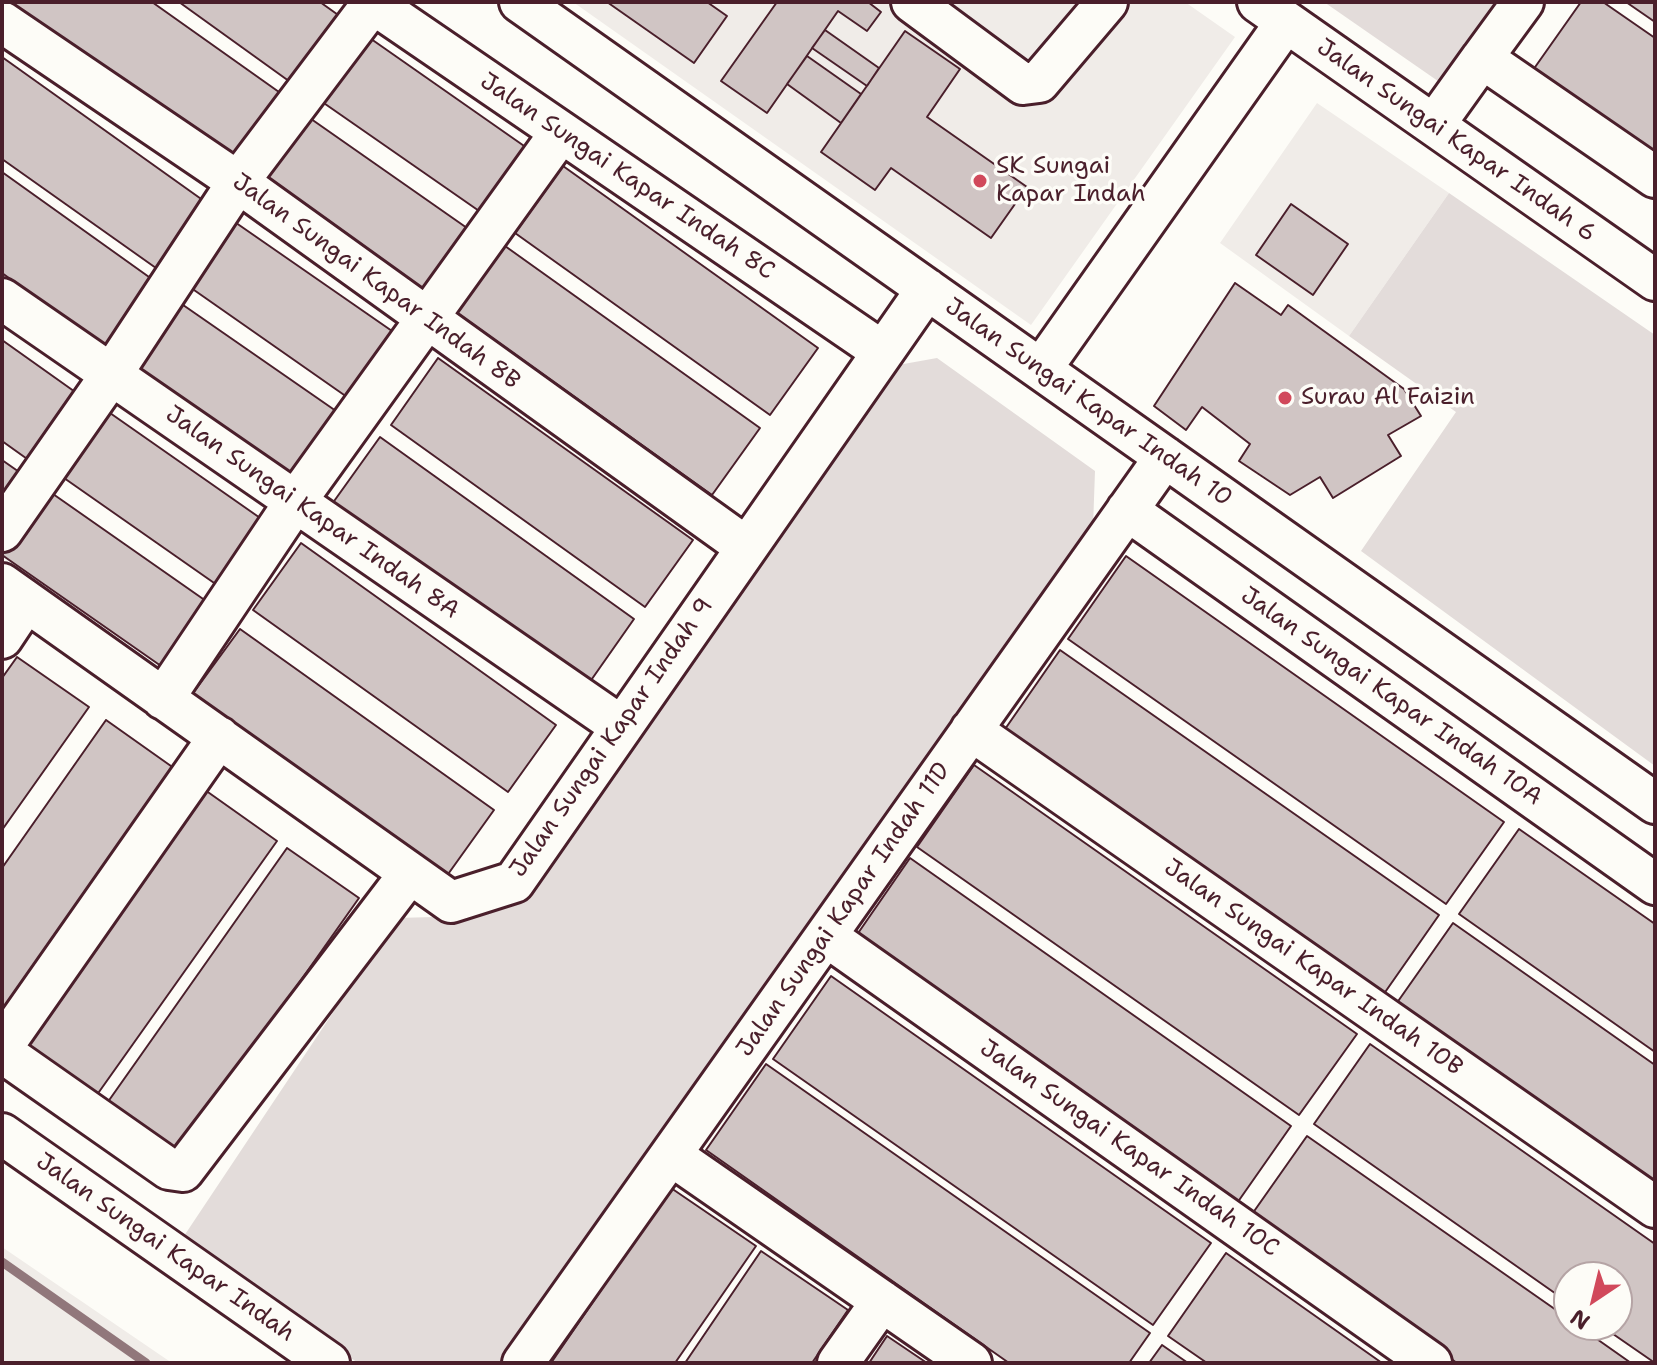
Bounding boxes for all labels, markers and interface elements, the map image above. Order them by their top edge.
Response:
street label: Jalan Sungai Kapar Indah 6 [1311,33,1601,249]
street label: Jalan Sungai Kapar Indah 8C [474,67,780,287]
place label: SK Sungai Kapar Indah [996,153,1146,209]
street label: Jalan Sungai Kapar Indah 8B [227,168,525,396]
marker: SK Sungai Kapar Indah [971,172,989,190]
street label: Jalan Sungai Kapar Indah 10 [939,293,1237,513]
place label: Surau Al Faizin [1301,384,1475,412]
marker: Surau Al Faizin [1276,389,1294,407]
street label: Jalan Sungai Kapar Indah 8A [160,400,464,626]
street label: Jalan Sungai Kapar Indah 10A [1235,582,1547,812]
street label: Jalan Sungai Kapar Indah 9 [504,593,720,883]
street label: Jalan Sungai Kapar Indah 11D [731,757,957,1063]
street label: Jalan Sungai Kapar Indah 10B [1158,854,1468,1082]
street label: Jalan Sungai Kapar Indah 10C [974,1034,1284,1264]
street label: Jalan Sungai Kapar Indah [30,1147,300,1349]
north arrow [1553,1261,1633,1341]
text: N [1565,1303,1596,1336]

